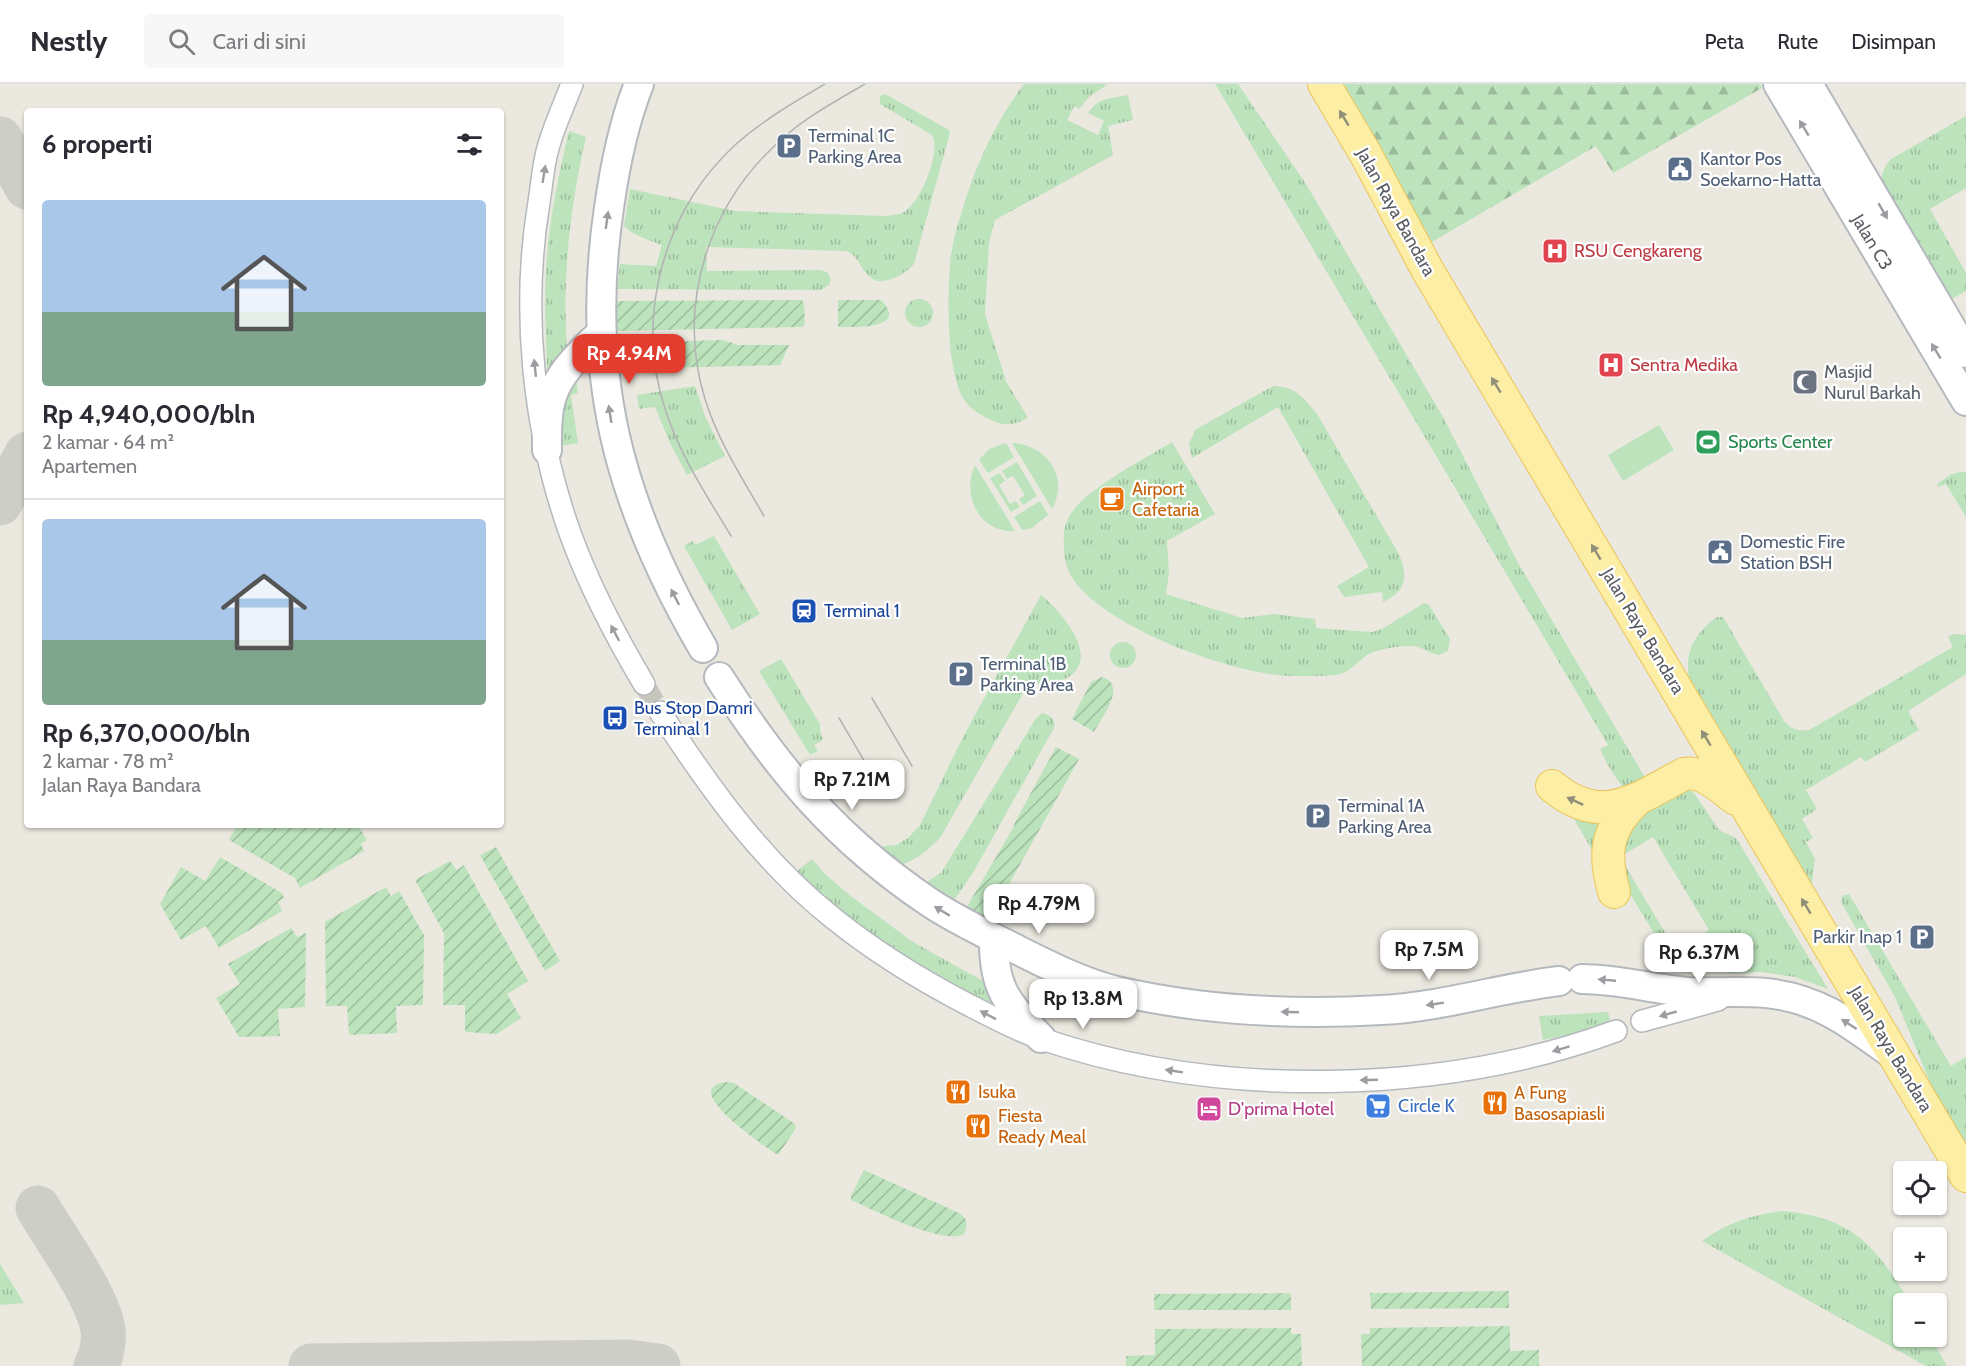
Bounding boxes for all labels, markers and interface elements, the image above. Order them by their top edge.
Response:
search box [144,14,564,68]
text: Nestly [30,24,108,58]
icon: search [165,25,198,58]
text: Cari di sini [213,28,306,55]
text: Peta [1705,29,1744,54]
text: Rute [1777,29,1818,54]
text: Disimpan [1851,29,1936,54]
one-way arrow [1339,109,1349,126]
one-way arrow [1799,120,1810,136]
place label: Terminal 1C Parking Area [808,125,902,168]
text: 6 properti [42,128,153,160]
icon: filters [453,128,486,161]
parking icon: Terminal 1C Parking Area [774,131,804,161]
street label: Jalan Raya Bandara [1351,143,1440,280]
place label: Kantor Pos Soekarno-Hatta [1700,148,1822,191]
public building icon: Kantor Pos Soekarno-Hatta [1665,154,1695,184]
one-way arrow [540,164,549,183]
one-way arrow [1877,203,1888,219]
street label: Jalan C3 [1846,209,1897,274]
one-way arrow [603,211,612,230]
hospital icon: RSU Cengkareng [1540,236,1570,266]
icon: home [210,239,318,347]
place label: RSU Cengkareng [1574,240,1703,262]
pin: Rp 4.94M [567,334,691,385]
text: Rp 4.94M [586,341,672,365]
one-way arrow [1931,343,1942,359]
hospital icon: Sentra Medika [1596,350,1626,380]
place label: Sentra Medika [1630,354,1738,376]
one-way arrow [530,358,540,377]
place label: Masjid Nurul Barkah [1824,361,1921,404]
mosque icon: Masjid Nurul Barkah [1790,367,1820,397]
one-way arrow [1491,376,1501,393]
text: Rp 4,940,000/bln [42,398,255,430]
one-way arrow [606,405,615,424]
sports icon: Sports Center [1693,427,1723,457]
text: 2 kamar · 64 m² [42,430,174,454]
place label: Sports Center [1728,431,1833,453]
text: Apartemen [42,454,137,478]
place label: Airport Cafetaria [1132,478,1200,521]
cafe icon: Airport Cafetaria [1097,484,1127,514]
place label: Domestic Fire Station BSH [1740,531,1845,574]
public building icon: Domestic Fire Station BSH [1705,537,1735,567]
one-way arrow [1591,543,1601,560]
icon: home [210,558,318,666]
street label: Jalan Raya Bandara [1596,563,1689,698]
one-way arrow [670,589,680,606]
station icon: Terminal 1 [789,596,819,626]
place label: Terminal 1 [824,600,900,622]
one-way arrow [610,624,620,641]
place label: Terminal 1B Parking Area [980,653,1074,696]
parking icon: Terminal 1B Parking Area [946,659,976,689]
place label: Bus Stop Damri Terminal 1 [634,697,753,740]
bus stop icon: Bus Stop Damri Terminal 1 [600,703,630,733]
text: Rp 6,370,000/bln [42,717,250,749]
one-way arrow [1700,730,1711,746]
text: 2 kamar · 78 m² [42,749,174,773]
pin: Rp 7.21M [790,760,914,811]
text: Rp 7.21M [814,767,890,791]
text: Jalan Raya Bandara [42,773,201,797]
place label: Terminal 1A Parking Area [1338,795,1432,838]
one-way arrow [1566,796,1584,806]
parking icon: Terminal 1A Parking Area [1303,801,1333,831]
pin: Rp 4.79M [977,884,1101,935]
text: Rp 4.79M [997,891,1081,915]
one-way arrow [1800,898,1811,914]
one-way arrow [934,905,950,916]
parking icon: Parkir Inap 1 [1907,922,1937,952]
place label: Parkir Inap 1 [1813,926,1902,948]
pin: Rp 7.5M [1374,930,1484,981]
pin: Rp 6.37M [1637,933,1761,984]
text: Rp 7.5M [1394,937,1464,961]
text: Rp 6.37M [1658,940,1740,964]
one-way arrow [1597,975,1616,985]
pin: Rp 13.8M [1021,979,1145,1030]
street label: Jalan Raya Bandara [1844,981,1937,1116]
text: Rp 13.8M [1043,986,1123,1010]
one-way arrow [1426,999,1445,1008]
one-way arrow [1281,1007,1300,1016]
one-way arrow [1659,1009,1677,1019]
one-way arrow [980,1010,997,1020]
one-way arrow [1840,1018,1857,1029]
one-way arrow [1552,1045,1570,1054]
one-way arrow [1164,1067,1183,1076]
one-way arrow [1359,1075,1378,1084]
restaurant icon: Isuka [943,1077,973,1107]
place label: Isuka [978,1081,1016,1103]
place label: A Fung Basosapiasli [1514,1082,1605,1125]
restaurant icon: A Fung Basosapiasli [1480,1088,1510,1118]
supermarket icon: Circle K [1363,1091,1393,1121]
hotel icon: D'prima Hotel [1194,1094,1224,1124]
place label: Circle K [1398,1095,1456,1117]
place label: D'prima Hotel [1228,1098,1335,1120]
place label: Fiesta Ready Meal [998,1105,1087,1148]
restaurant icon: Fiesta Ready Meal [963,1111,993,1141]
map controls [1893,1161,1947,1347]
button: locate [1893,1161,1947,1215]
button: + [1893,1227,1947,1281]
button: − [1893,1293,1947,1347]

